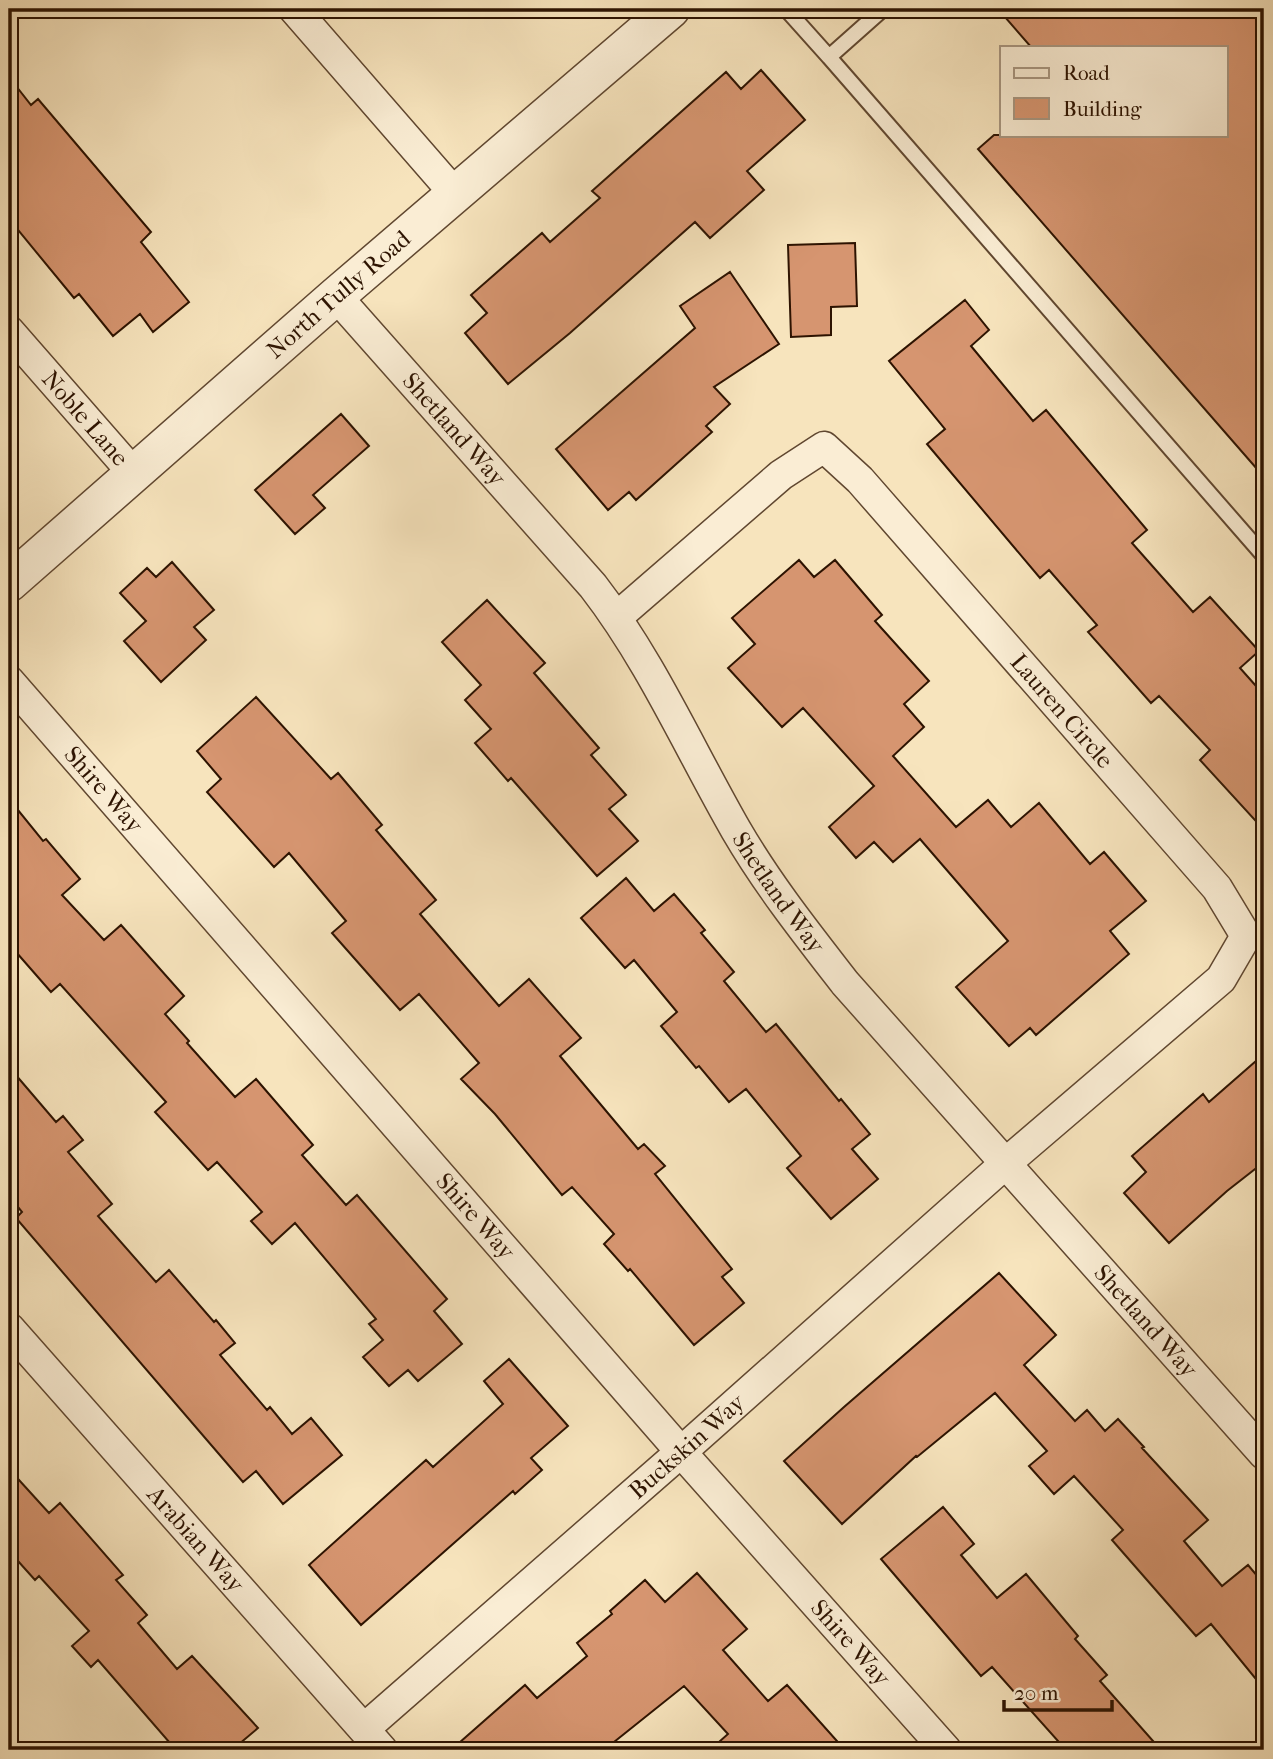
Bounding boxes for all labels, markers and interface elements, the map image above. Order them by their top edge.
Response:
legend [1000,46,1228,136]
text: Road [1063,61,1110,85]
text: Building [1063,97,1142,121]
street label: North Tully Road [261,224,417,364]
street label: Noble Lane [36,365,134,472]
street label: Shetland Way [397,367,512,492]
street label: Lauren Circle [1005,648,1119,774]
street label: Shire Way [58,741,150,839]
street label: Shetland Way [726,827,831,960]
street label: Shire Way [430,1167,522,1266]
street label: Shetland Way [1088,1259,1204,1384]
street label: Buckskin Way [623,1387,751,1505]
street label: Arabian Way [141,1480,251,1599]
street label: Shire Way [805,1594,897,1692]
scale bar [1004,1668,1112,1712]
text: 20 m [1014,1681,1059,1705]

